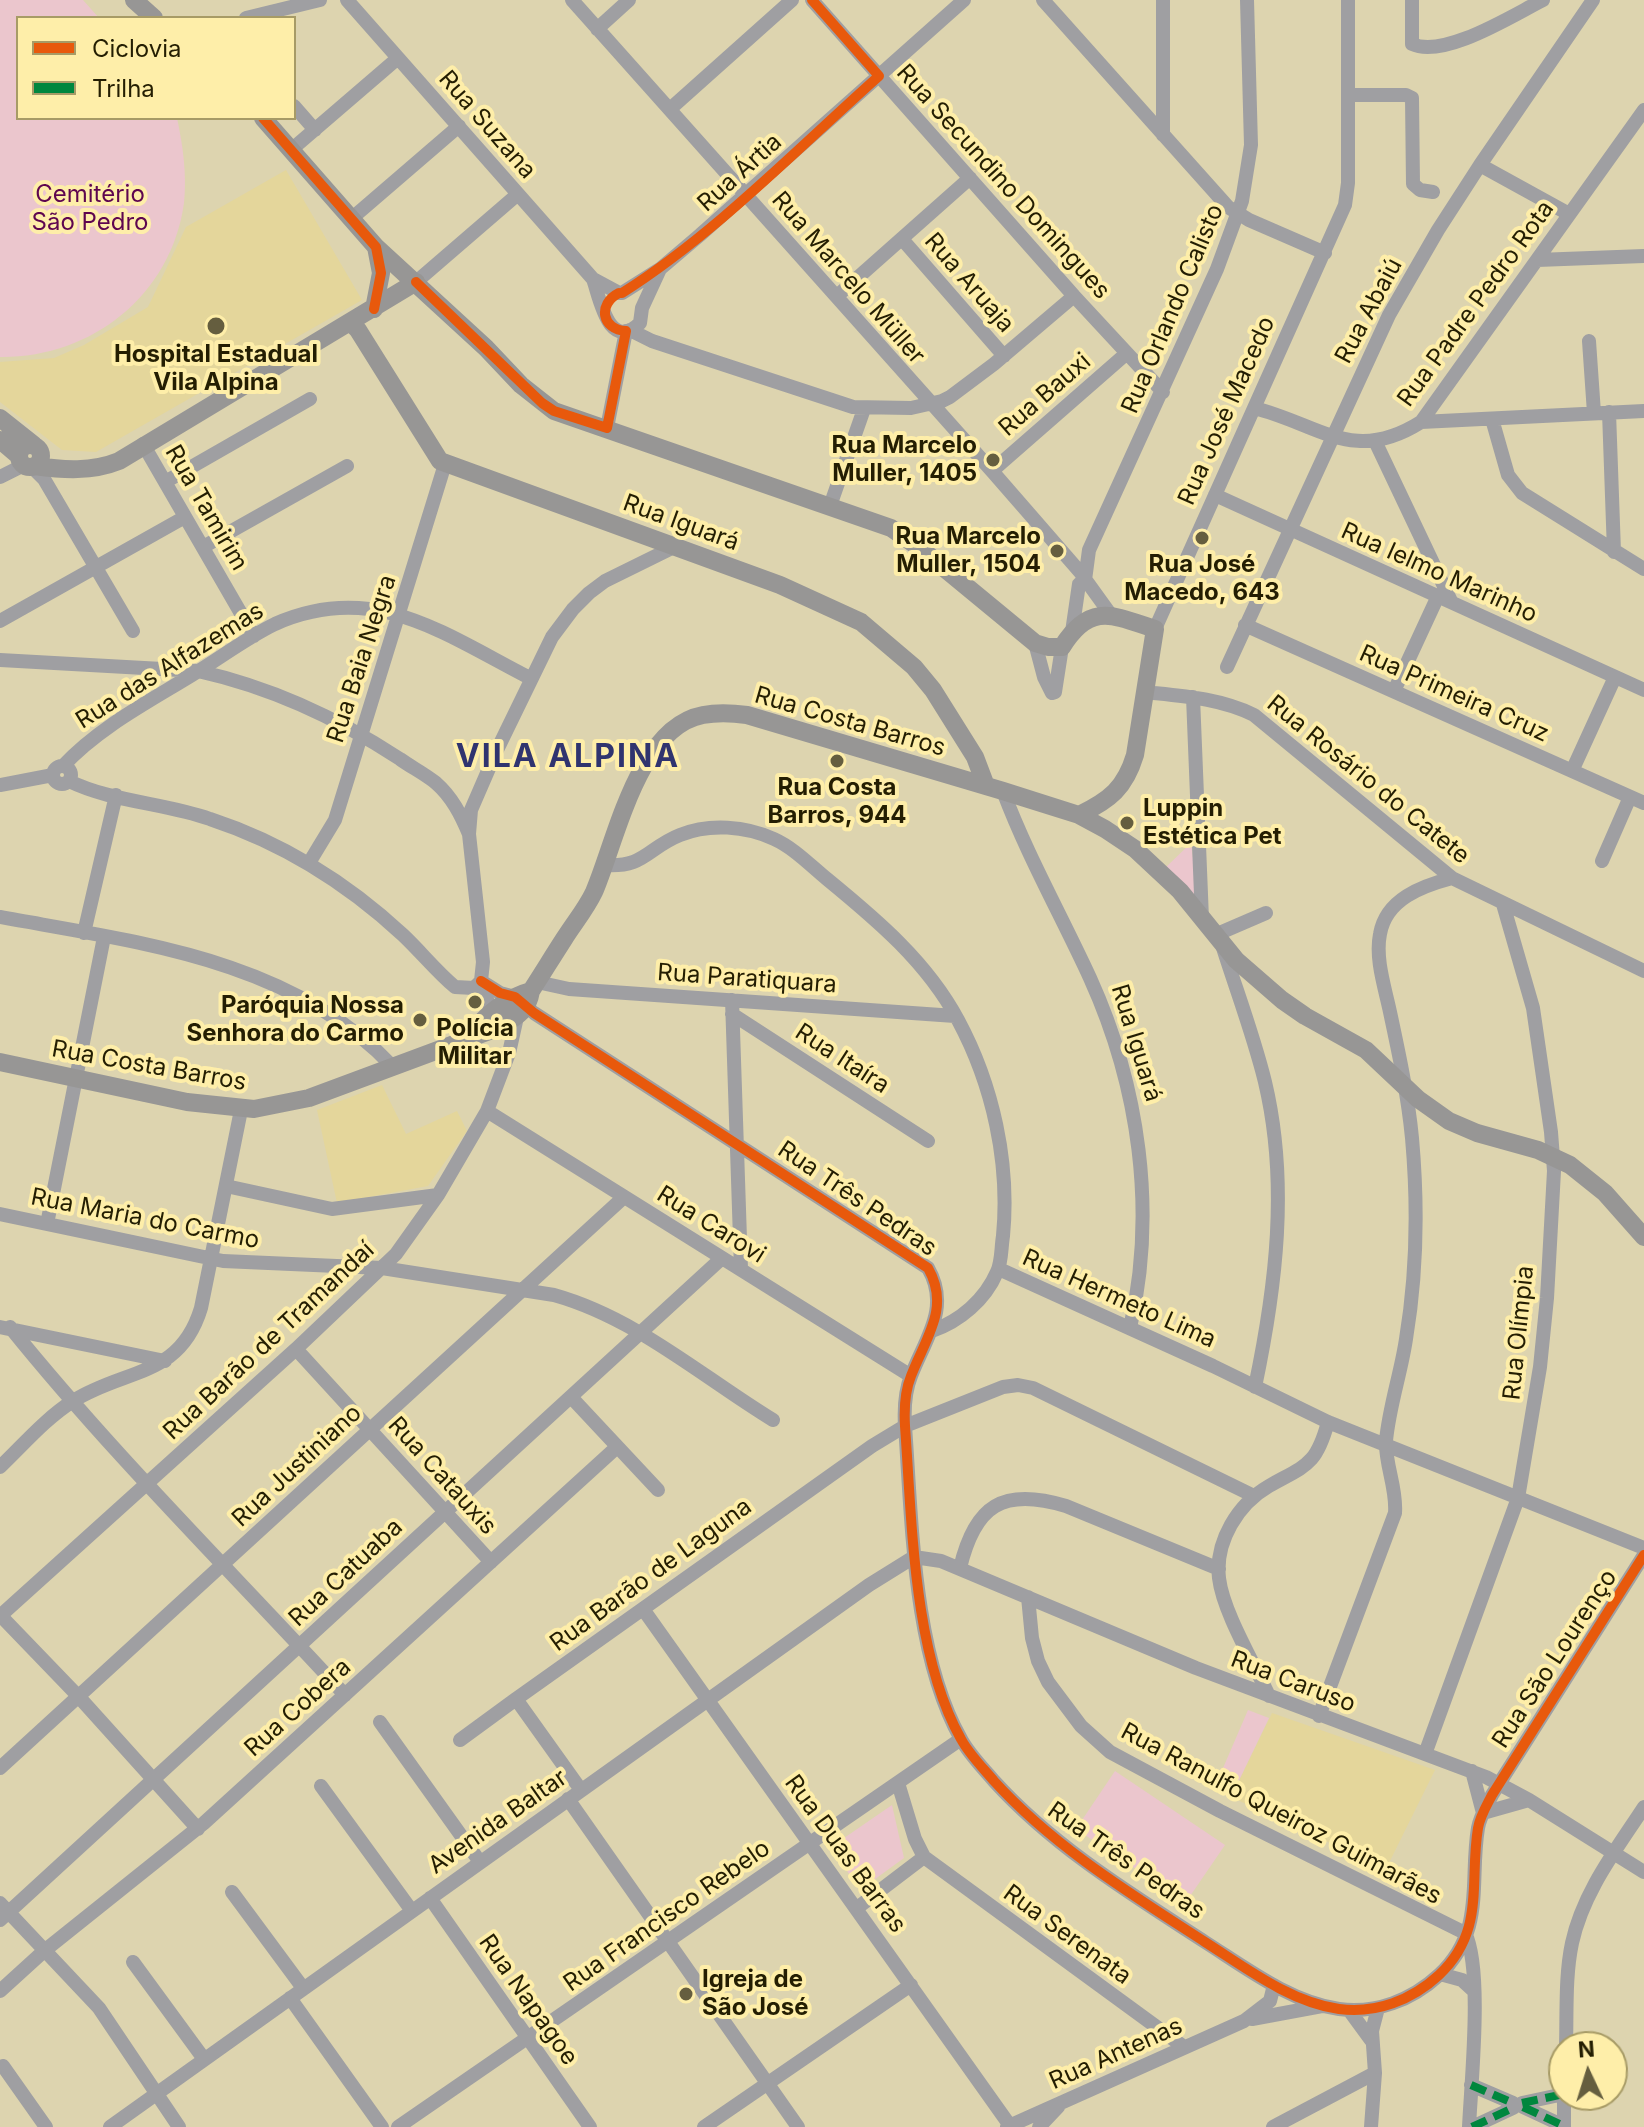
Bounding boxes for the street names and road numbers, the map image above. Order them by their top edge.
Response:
street label: Rua Secundino Domingues [890,59,1116,305]
street label: Rua Suzana [432,65,542,185]
street label: Rua Ártia [692,128,788,218]
street label: Rua Marcelo Müller [765,186,931,370]
street label: Rua Padre Pedro Rota [1392,195,1560,413]
street label: Rua Orlando Calisto [1116,200,1230,418]
street label: Rua Aruaja [918,227,1020,339]
street label: Rua Abaiú [1329,254,1409,368]
street label: Rua José Macedo [1172,312,1282,510]
street label: Rua Bauxi [993,347,1097,443]
street label: Rua Tamirim [158,440,254,576]
street label: Rua Iguará [619,489,743,557]
street label: Rua Ielmo Marinho [1337,517,1541,629]
street label: Rua Baia Negra [321,572,403,746]
street label: Rua das Alfazemas [71,597,269,735]
street label: Rua Primeira Cruz [1355,639,1553,749]
street label: Rua Costa Barros [751,681,949,763]
street label: Rua Rosário do Catete [1261,690,1475,870]
street label: Rua Paratiquara [656,958,838,1000]
street label: Rua Iguará [1105,981,1167,1105]
street label: Rua Itaíra [790,1018,894,1100]
street label: Rua Costa Barros [50,1035,248,1097]
street label: Rua Três Pedras [772,1135,942,1263]
street label: Rua Carovi [651,1180,771,1270]
street label: Rua Maria do Carmo [28,1183,262,1255]
street label: Rua Barão de Tramandaí [158,1236,380,1446]
street label: Rua Hermeto Lima [1018,1243,1220,1355]
street label: Rua Olímpia [1498,1264,1540,1402]
street label: Rua Justiniano [226,1399,368,1533]
street label: Rua Catauxis [382,1411,502,1541]
street label: Rua Barão de Laguna [545,1492,757,1658]
street label: Rua Catuaba [283,1513,409,1633]
street label: Rua São Lourenço [1487,1564,1623,1754]
street label: Rua Caruso [1227,1645,1359,1719]
street label: Rua Cobera [239,1653,357,1763]
street label: Rua Ranulfo Queiroz Guimarães [1116,1717,1446,1911]
street label: Avenida Baltar [423,1764,573,1880]
street label: Rua Duas Barras [778,1769,912,1939]
street label: Rua Três Pedras [1042,1796,1210,1926]
street label: Rua Francisco Rebelo [558,1834,776,1998]
street label: Rua Serenata [997,1879,1137,1991]
street label: Rua Napagoe [472,1929,584,2071]
street label: Rua Antenas [1045,2012,1187,2096]

